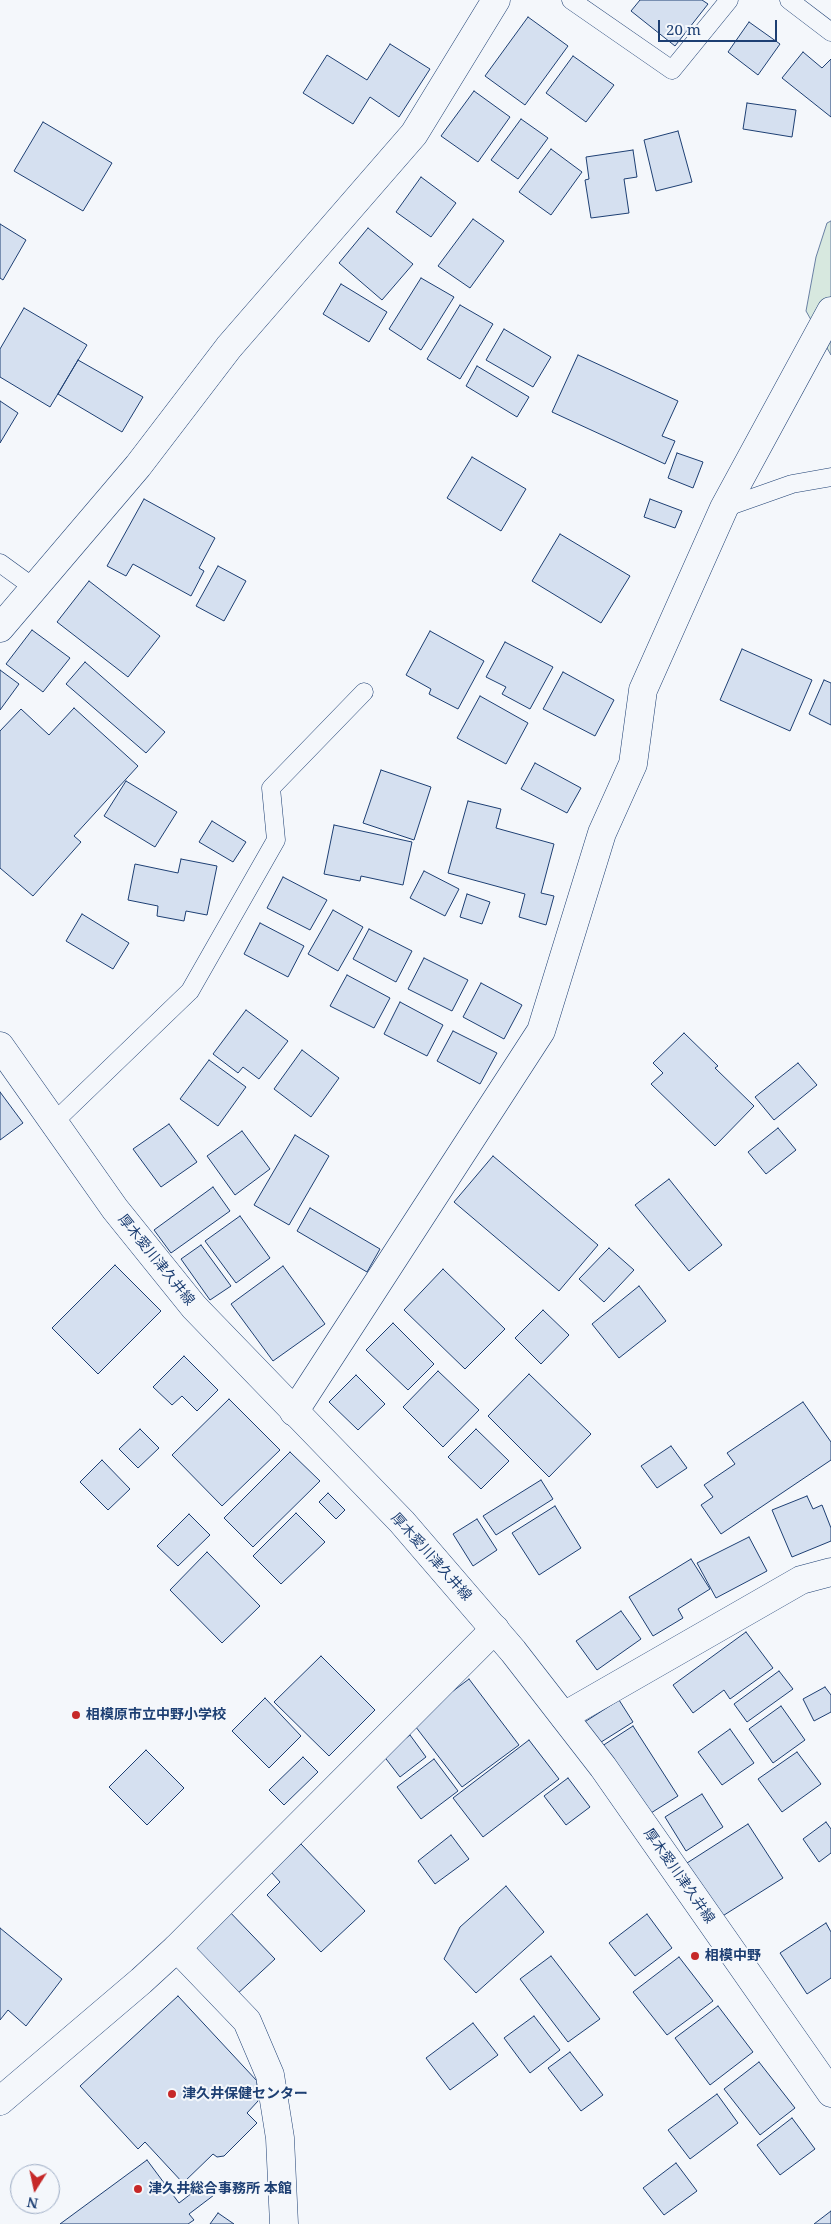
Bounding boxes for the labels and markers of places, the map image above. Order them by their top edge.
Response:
place label: 相模原市立中野小学校 [86,1707,226,1723]
marker: 相模原市立中野小学校 [70,1709,82,1721]
place label: 相模中野 [705,1948,761,1964]
marker: 相模中野 [689,1950,701,1962]
place label: 津久井保健センター [182,2086,308,2102]
marker: 津久井保健センター [166,2088,178,2100]
place label: 津久井総合事務所 本館 [148,2181,292,2197]
marker: 津久井総合事務所 本館 [132,2183,144,2195]

